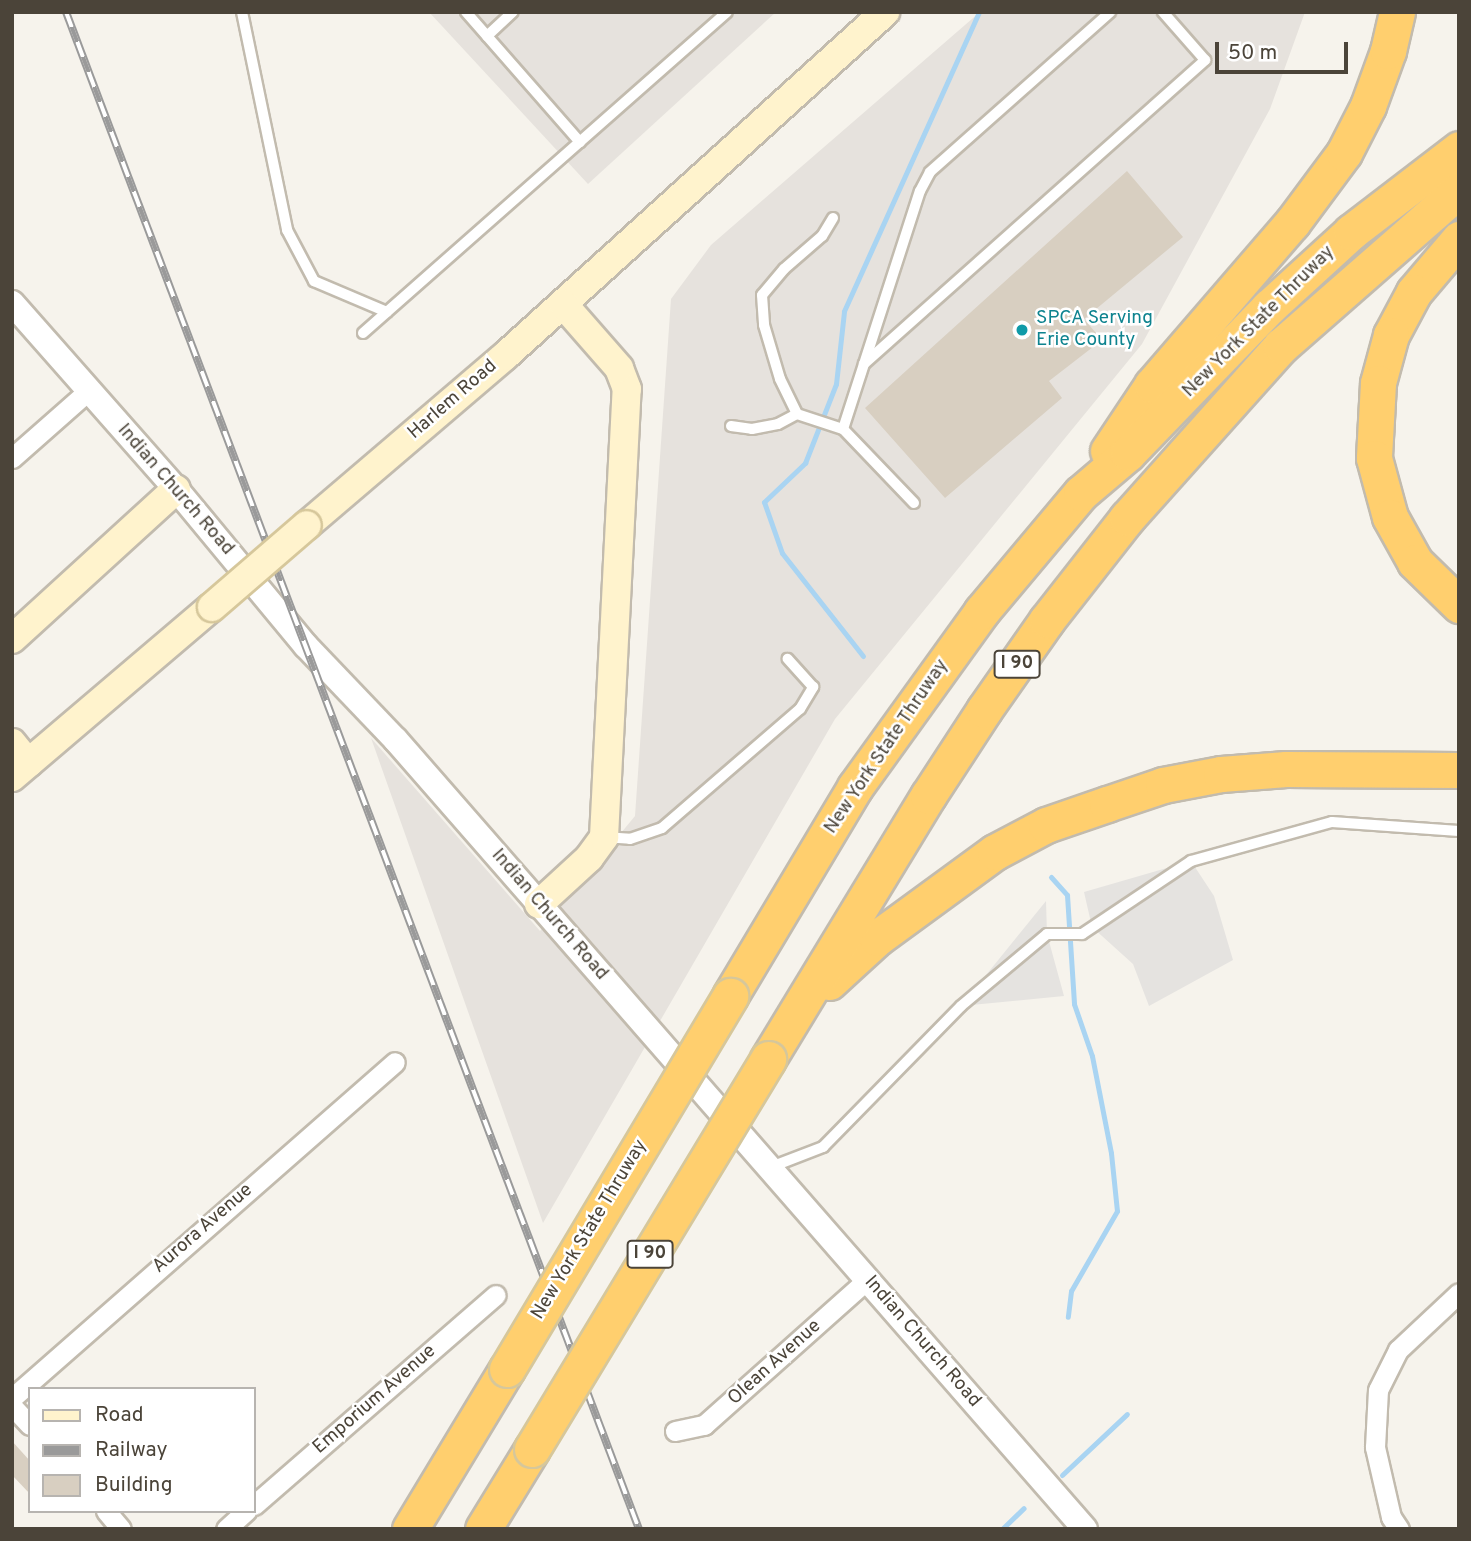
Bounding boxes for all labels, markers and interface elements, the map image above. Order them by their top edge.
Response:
scale bar [1219,28,1352,72]
text: 50 m [1228,40,1277,67]
street label: New York State Thruway [1178,241,1340,403]
place label: SPCA Serving Erie County [1036,308,1154,352]
marker: SPCA Serving Erie County [1014,322,1030,338]
street label: Harlem Road [404,355,502,445]
street label: Indian Church Road [112,420,238,560]
road number: I 90 [992,650,1042,678]
street label: New York State Thruway [820,655,954,839]
street label: Indian Church Road [486,845,612,985]
street label: New York State Thruway [527,1135,653,1325]
street label: Aurora Avenue [148,1179,258,1279]
road number: I 90 [626,1240,674,1268]
street label: Indian Church Road [859,1272,985,1412]
street label: Olean Avenue [724,1315,826,1411]
street label: Emporium Avenue [309,1340,441,1460]
legend [28,1387,256,1513]
text: Road [95,1402,144,1429]
text: Railway [95,1437,168,1464]
text: Building [95,1472,173,1499]

